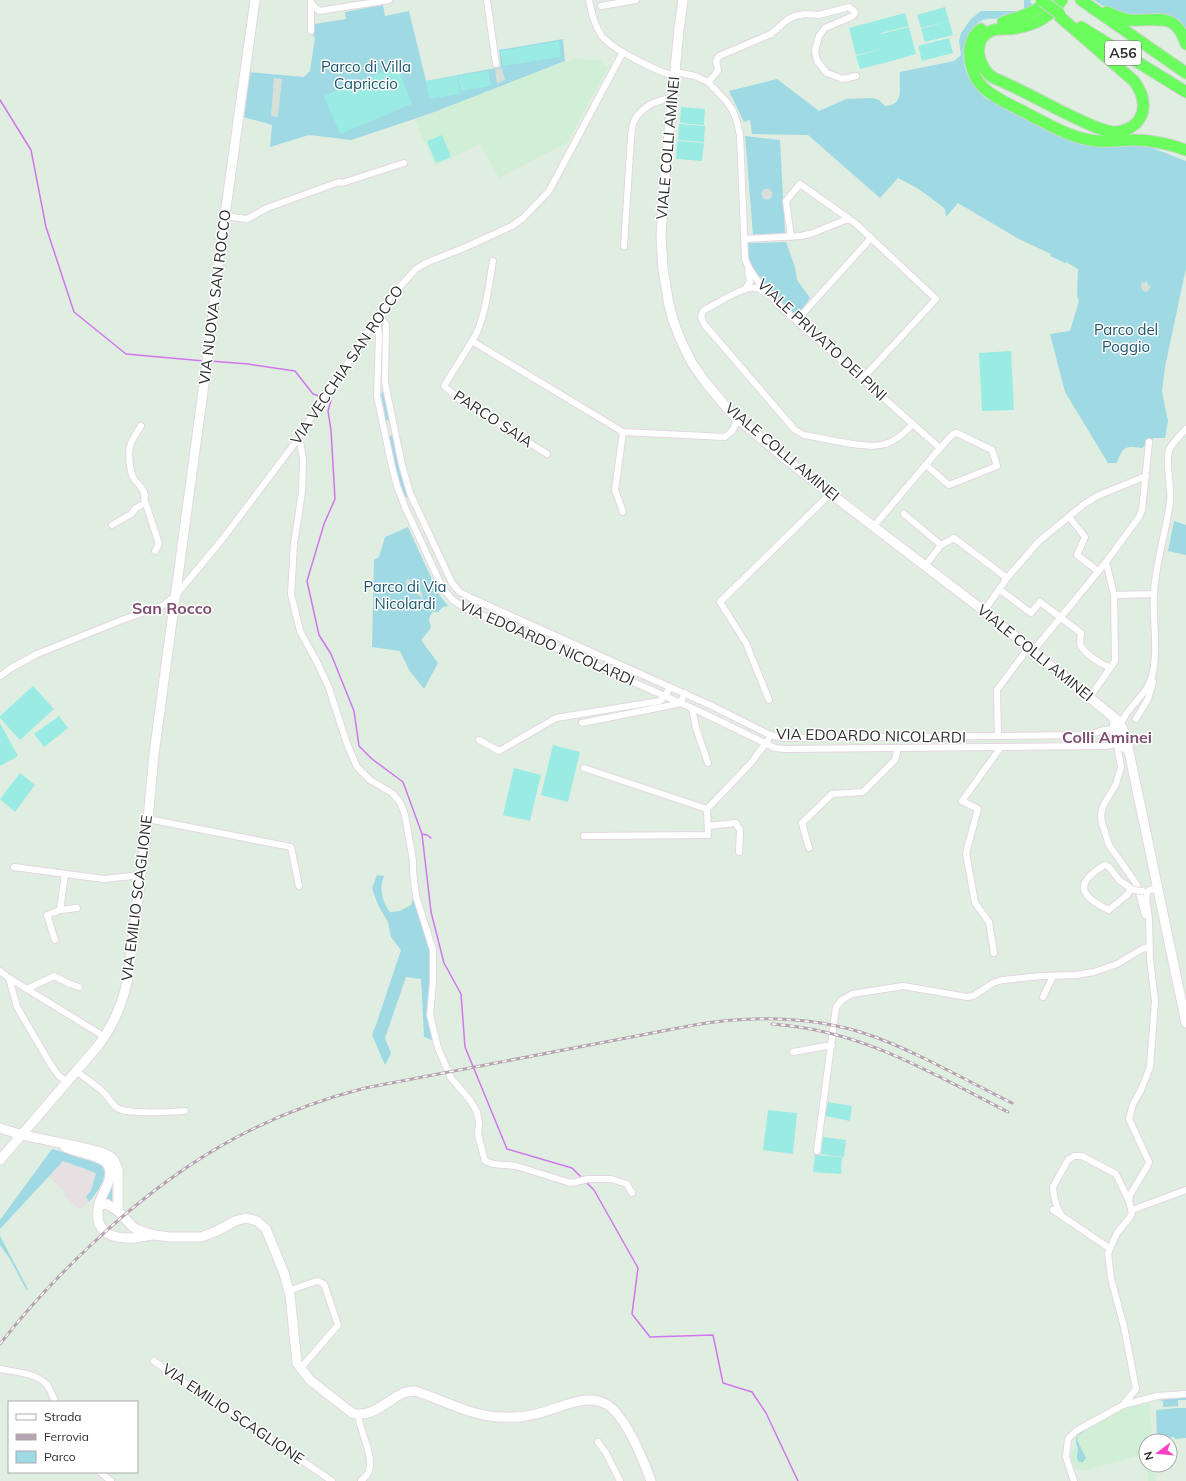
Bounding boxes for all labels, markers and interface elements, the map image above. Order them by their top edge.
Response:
road number: A56 [1105,41,1141,65]
park label: Parco di Villa Capriccio [321,57,411,93]
street label: VIALE COLLI AMINEI [652,76,683,220]
street label: VIA NUOVA SAN ROCCO [194,208,235,386]
street label: VIALE PRIVATO DEI PINI [754,275,891,405]
street label: VIA VECCHIA SAN ROCCO [286,282,407,448]
park label: Parco del Poggio [1094,320,1158,356]
street label: PARCO SAIA [450,386,536,451]
street label: VIALE COLLI AMINEI [721,398,843,505]
park label: Parco di Via Nicolardi [363,577,447,613]
street label: VIA EDOARDO NICOLARDI [457,595,638,690]
district label: San Rocco [132,598,212,618]
street label: VIALE COLLI AMINEI [974,600,1097,705]
street label: VIA EDOARDO NICOLARDI [776,724,966,747]
district label: Colli Aminei [1062,727,1152,747]
street label: VIA EMILIO SCAGLIONE [117,814,156,982]
street label: VIA EMILIO SCAGLIONE [159,1359,308,1468]
legend [8,1401,138,1473]
text: Strada [44,1409,82,1424]
text: Ferrovia [44,1429,89,1444]
north arrow [1138,1433,1178,1473]
text: Parco [44,1449,76,1464]
text: N [1141,1450,1156,1462]

